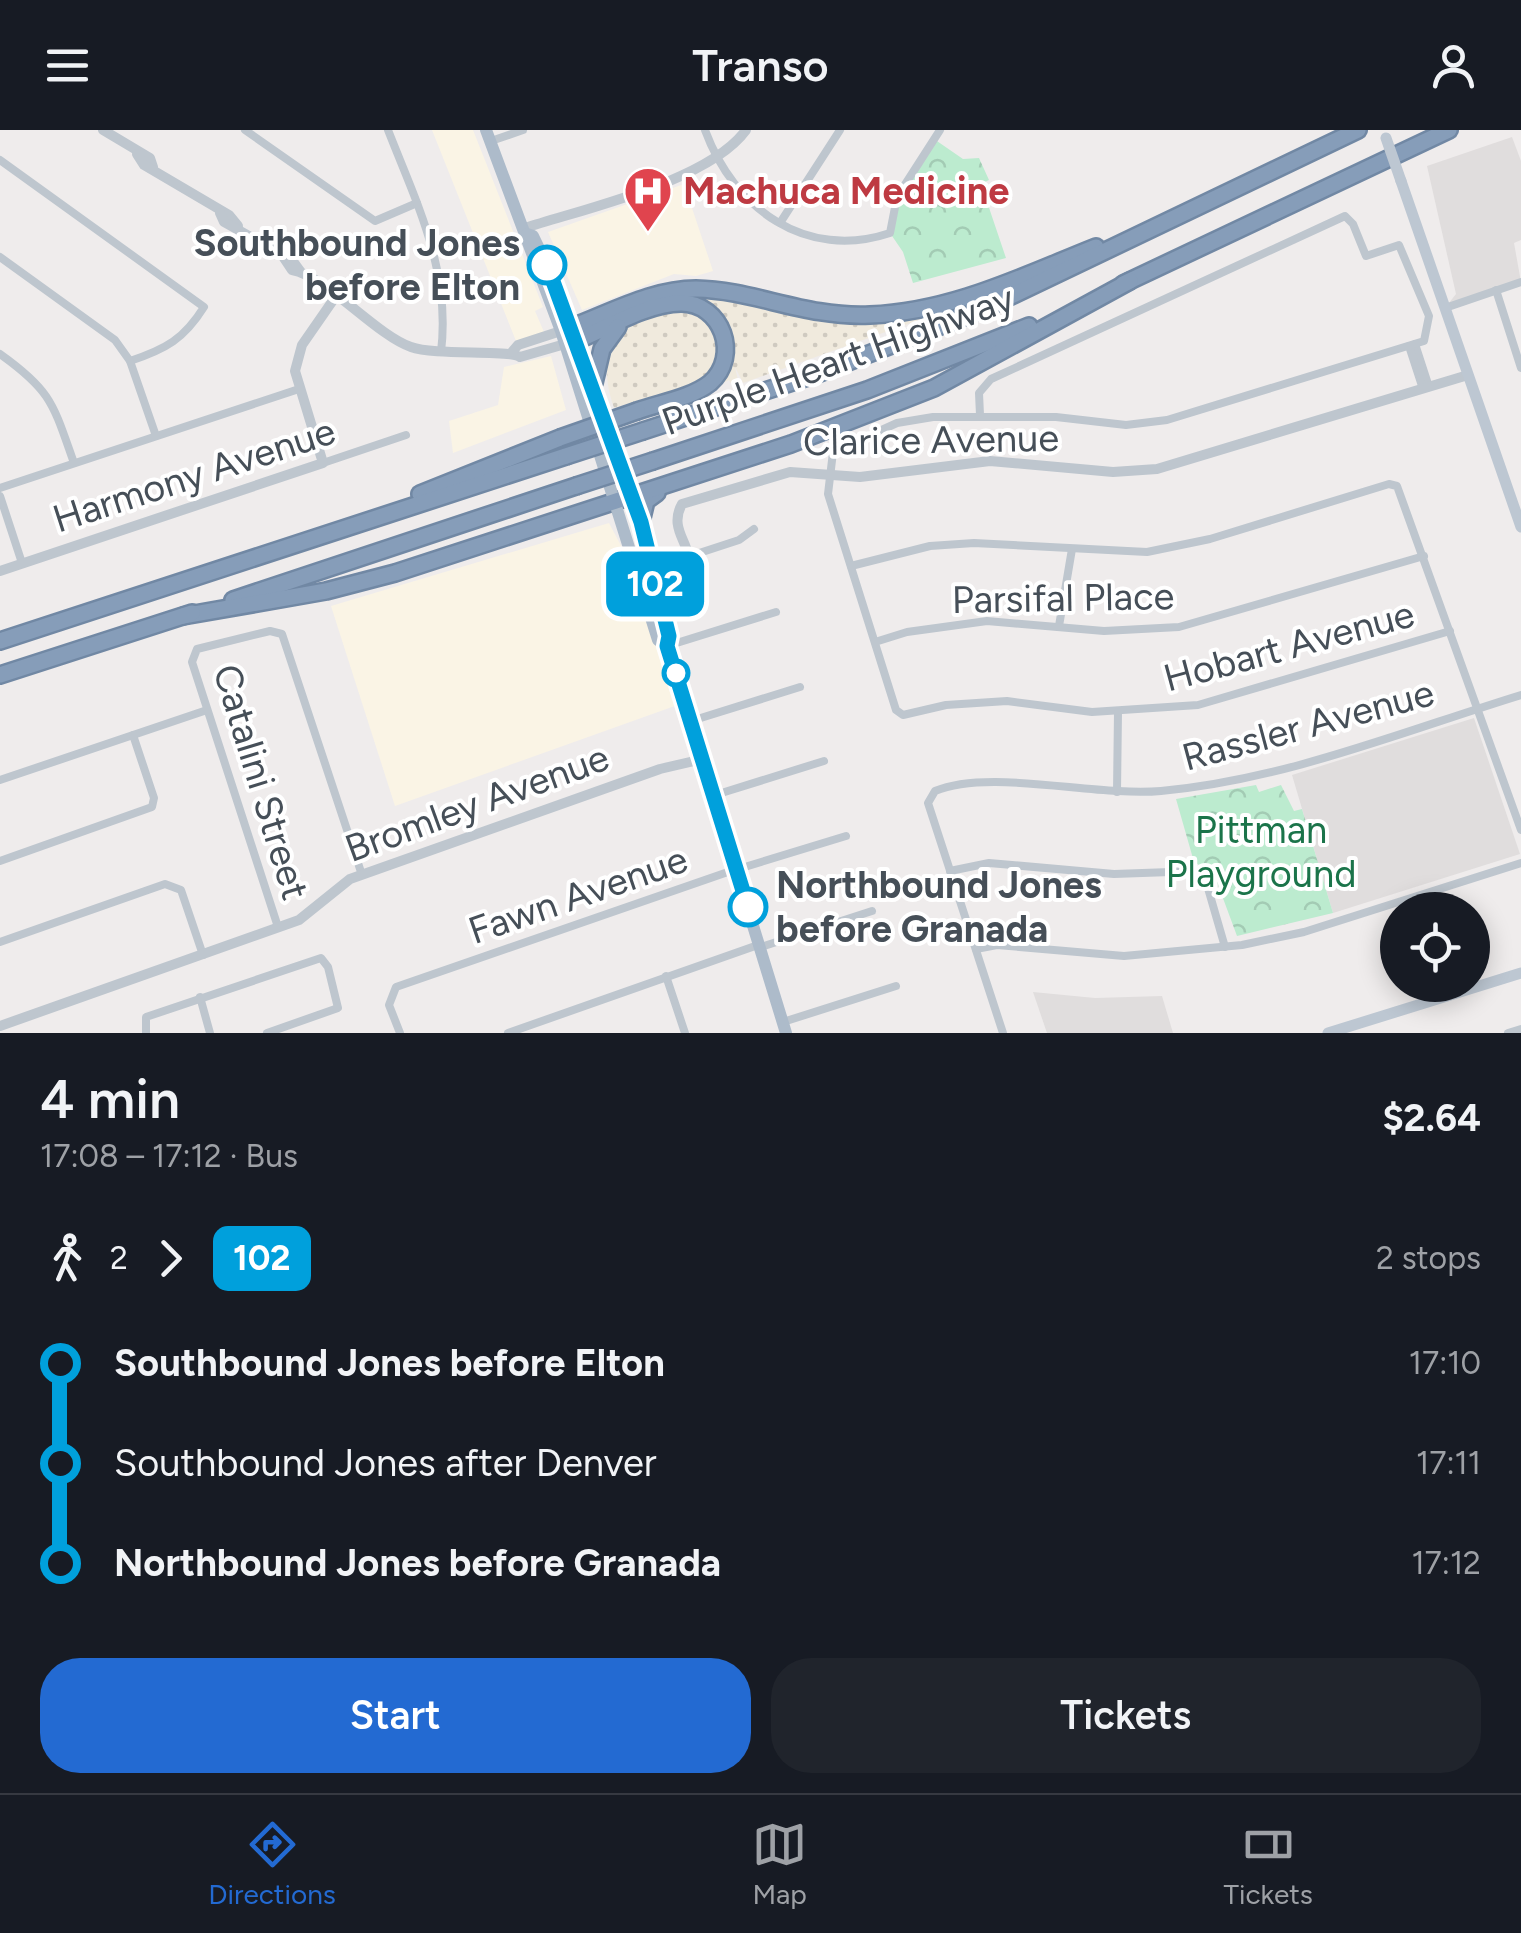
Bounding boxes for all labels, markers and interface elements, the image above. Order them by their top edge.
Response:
icon: menu [40,38,95,93]
text: Transo [692,38,829,92]
icon: person [1426,38,1481,93]
hospital icon: Machuca Medicine [622,165,674,233]
place label: Machuca Medicine [683,168,1009,214]
place label: Southbound Jones before Elton [193,220,520,310]
marker: Southbound Jones before Elton [528,246,566,284]
street label: Purple Heart Highway [656,275,1020,445]
street label: Harmony Avenue [47,408,341,542]
street label: Clarice Avenue [803,415,1059,465]
line badge: 102 [598,552,712,616]
text: 102 [626,563,684,605]
street label: Parsifal Place [951,573,1175,623]
street label: Hobart Avenue [1159,590,1419,702]
street label: Catalini Street [203,659,319,905]
unlabelled marker [663,660,689,686]
street label: Rassler Avenue [1177,669,1439,781]
street label: Bromley Avenue [339,734,615,872]
park label: Pittman Playground [1166,807,1356,897]
street label: Fawn Avenue [463,836,693,954]
place label: Northbound Jones before Granada [776,862,1102,952]
marker: Northbound Jones before Granada [729,888,767,926]
map controls [1380,892,1490,1002]
button: locate [1380,892,1490,1002]
text: 4 min [40,1066,180,1132]
text: $2.64 [1382,1095,1481,1141]
text: 17:08 – 17:12 · Bus [40,1137,298,1175]
icon: walk [40,1231,95,1286]
icon: forward [143,1231,198,1286]
text: 102 [233,1237,291,1279]
text: 2 [110,1239,128,1277]
text: 2 stops [1376,1239,1481,1277]
text: Southbound Jones before Elton [114,1340,665,1386]
text: 17:10 [1409,1344,1481,1382]
text: Southbound Jones after Denver [114,1440,657,1486]
text: 17:11 [1416,1444,1481,1482]
text: Northbound Jones before Granada [114,1540,721,1586]
text: 17:12 [1411,1544,1481,1582]
button: Start [40,1658,751,1773]
button: Tickets [771,1658,1481,1773]
tab: Directions [208,1817,336,1911]
tab: Map [752,1817,807,1911]
tab: Tickets [1224,1817,1313,1911]

